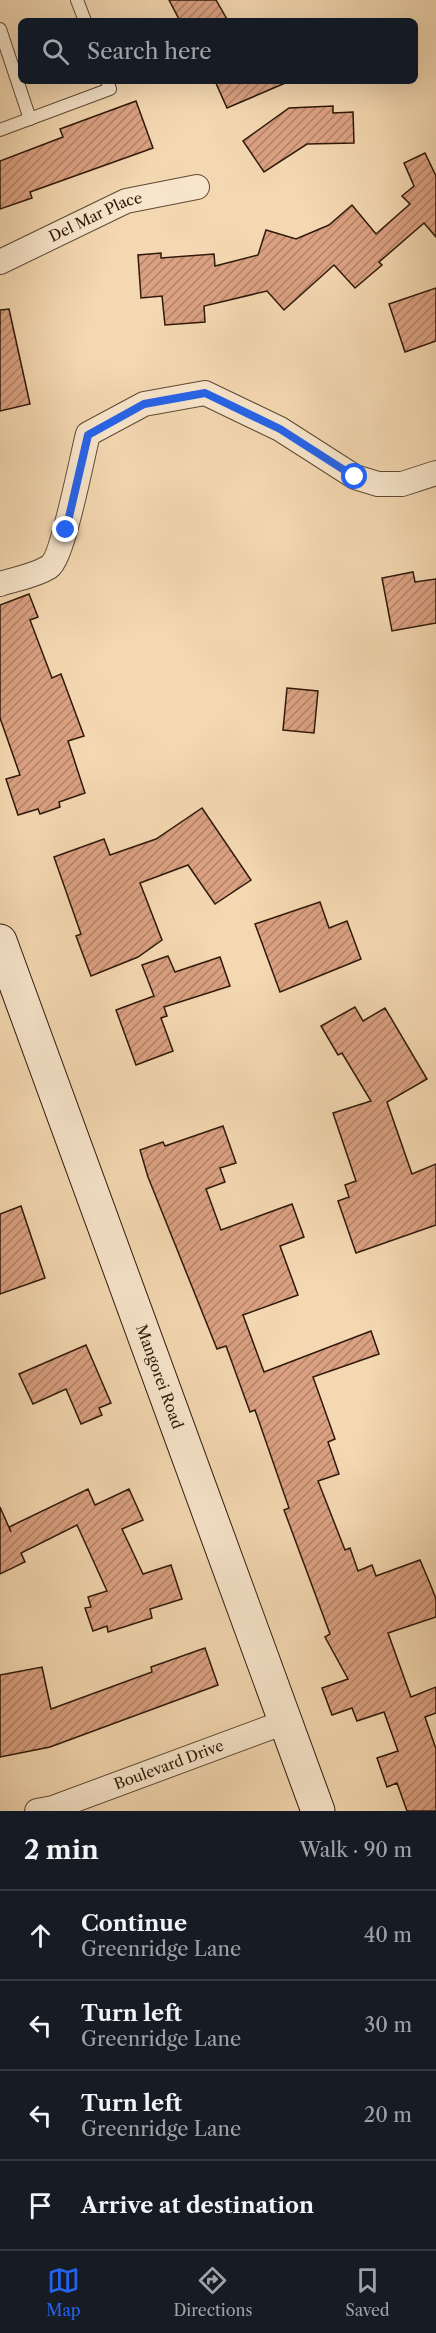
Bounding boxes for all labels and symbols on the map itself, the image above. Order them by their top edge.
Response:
street label: Del Mar Place [46,188,144,246]
route start [341,463,367,489]
route end [52,516,78,542]
street label: Mangorei Road [132,1322,188,1431]
street label: Boulevard Drive [111,1736,226,1793]

